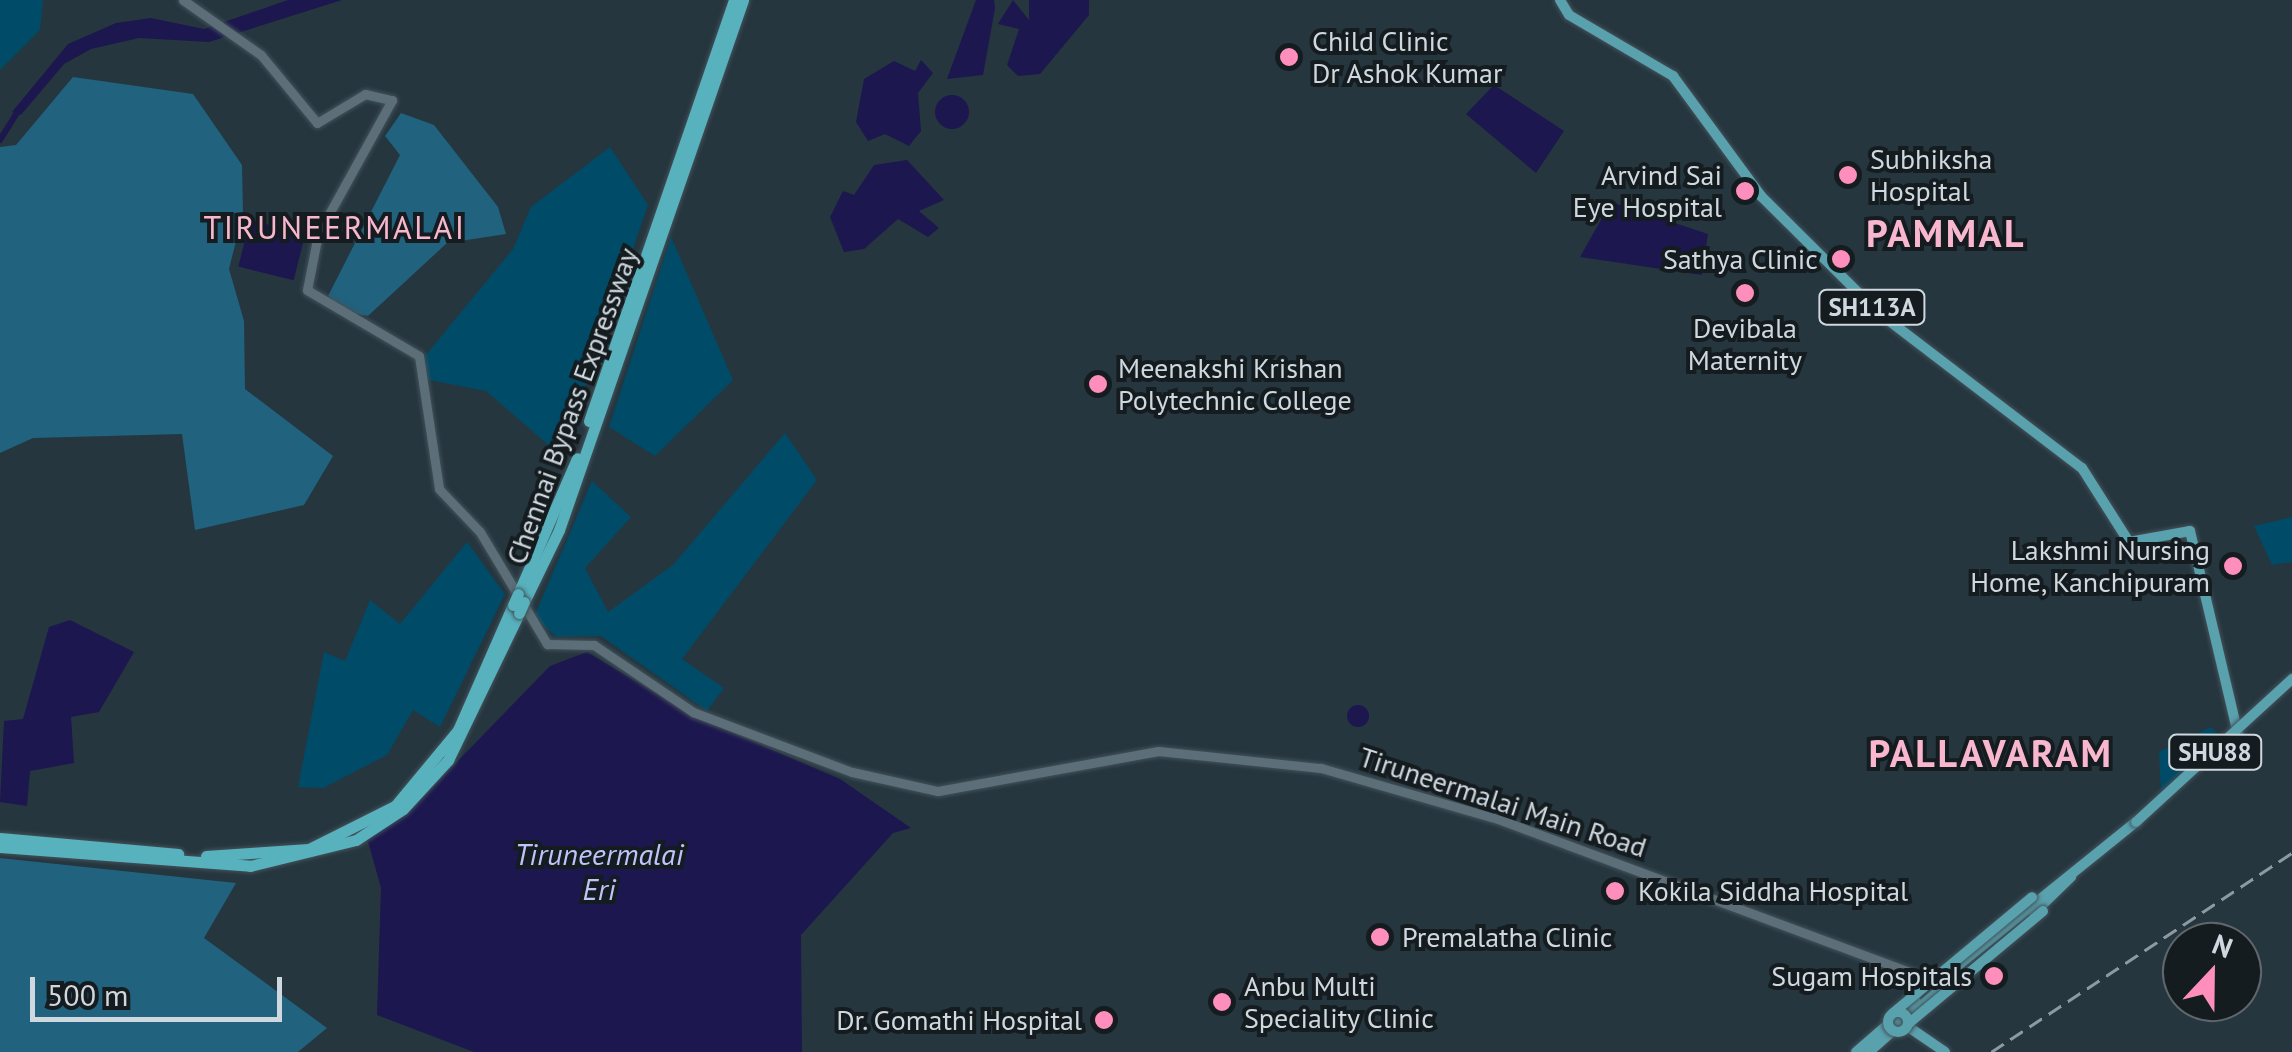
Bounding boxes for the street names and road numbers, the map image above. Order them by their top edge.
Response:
street label: Chennai Bypass Expressway [499,243,645,569]
road number: SH113A [1817,287,1927,327]
road number: SHU88 [2168,732,2262,772]
street label: Tiruneermalai Main Road [1355,740,1651,864]

